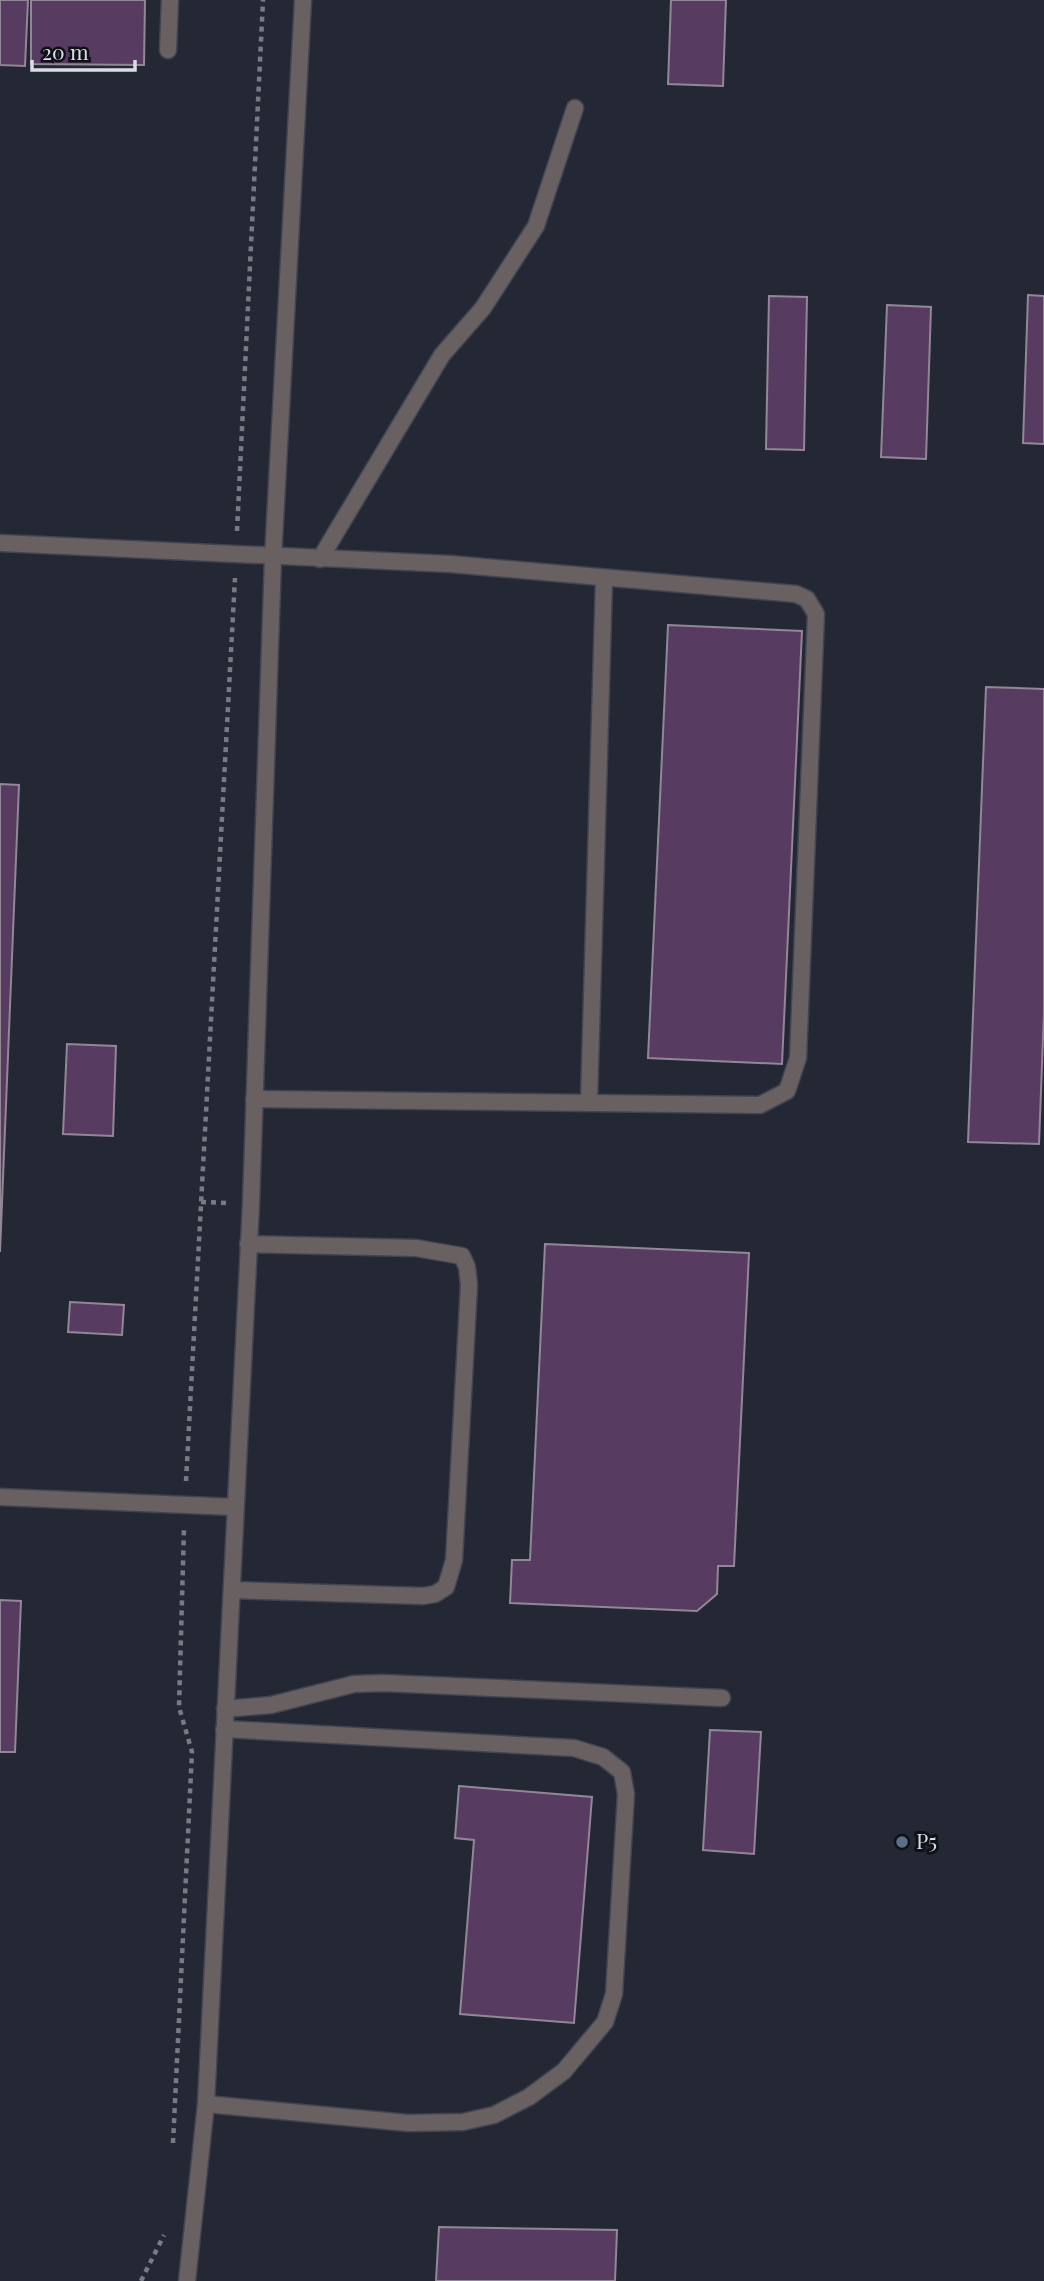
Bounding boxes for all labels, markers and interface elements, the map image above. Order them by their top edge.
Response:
scale bar [32,28,135,72]
text: 20 m [42,37,89,65]
place label: P5 [916,1826,937,1854]
marker: P5 [894,1834,910,1850]

